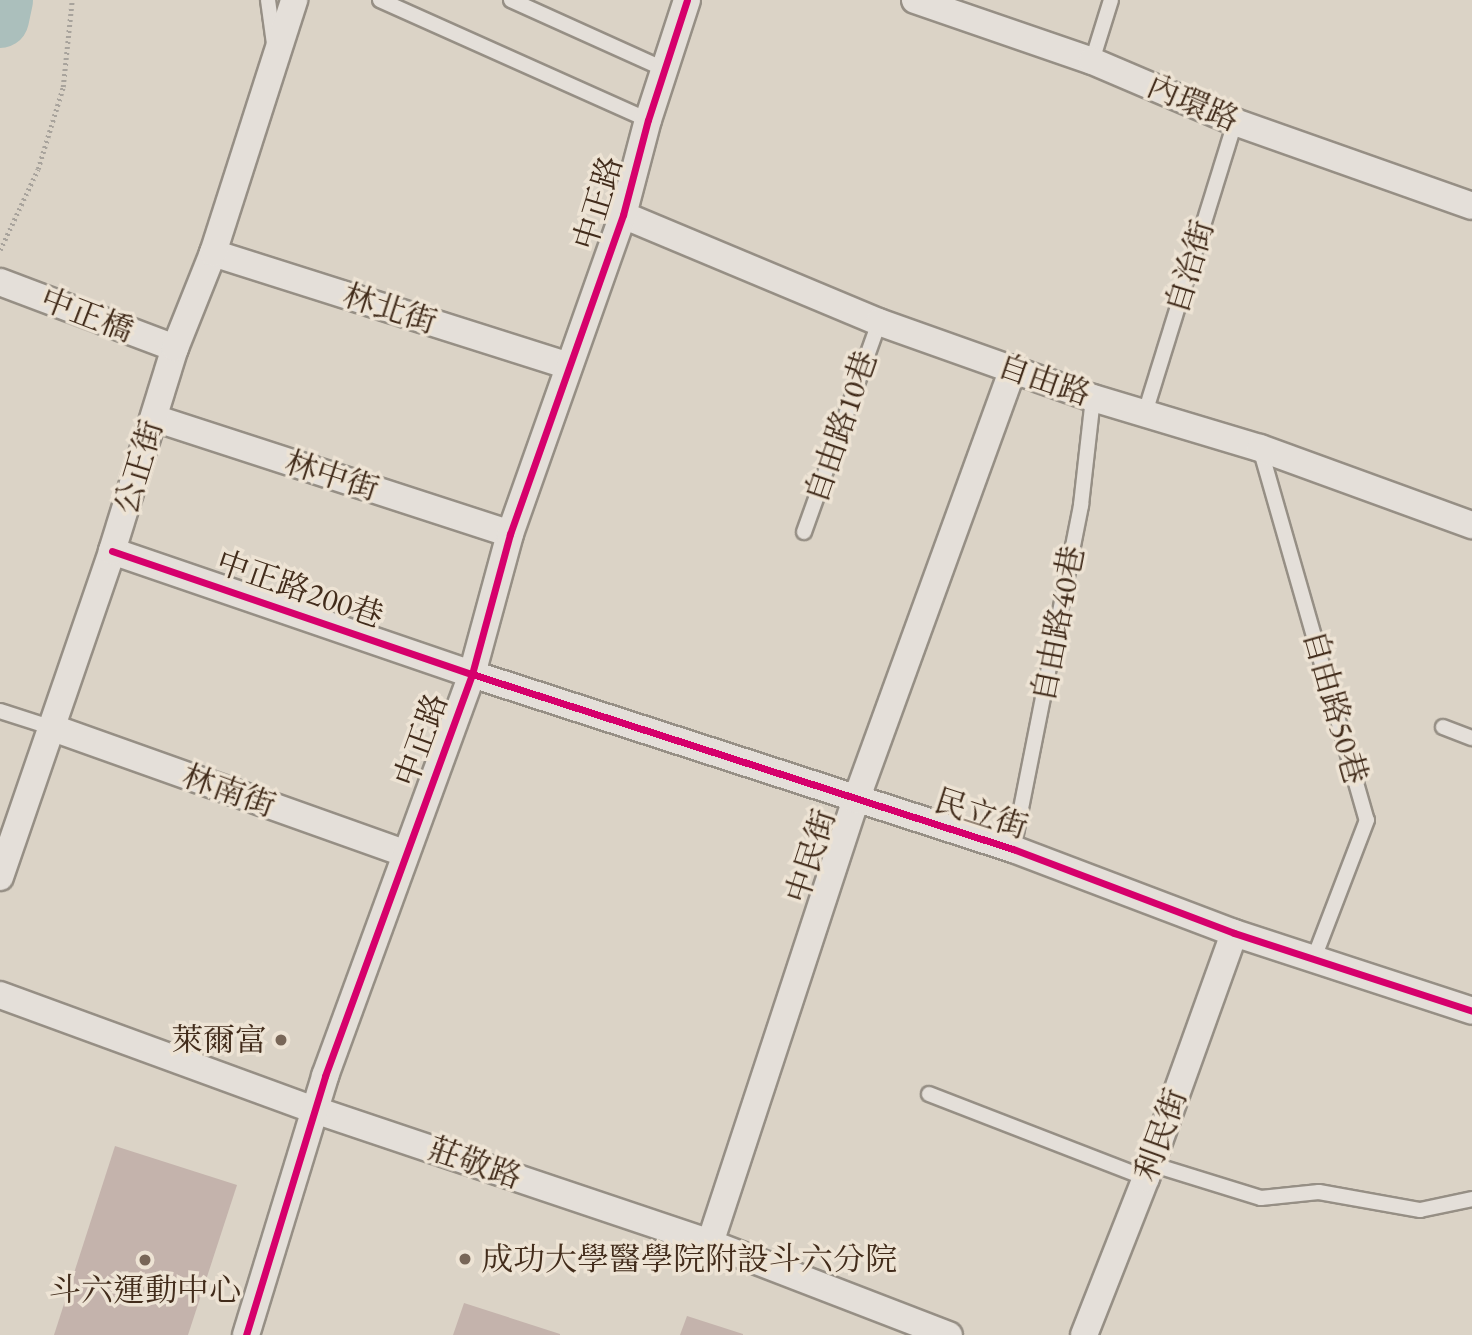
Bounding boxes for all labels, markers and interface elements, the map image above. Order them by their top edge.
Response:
street label: 內環路 [1141,67,1245,139]
street label: 中正路 [566,151,630,255]
street label: 自治街 [1158,215,1222,319]
street label: 林北街 [338,276,442,342]
street label: 中正橋 [35,280,139,350]
street label: 自由路10巷 [797,346,885,508]
street label: 自由路 [992,346,1096,414]
street label: 公正街 [107,415,171,519]
street label: 林中街 [280,443,384,509]
street label: 自由路40巷 [1024,542,1092,706]
street label: 中正路200巷 [211,543,389,635]
street label: 自由路50巷 [1295,625,1375,789]
street label: 中正路 [387,688,455,792]
street label: 林南街 [177,757,281,825]
street label: 民立街 [929,781,1033,847]
street label: 中民街 [778,804,844,908]
place label: 萊爾富 [171,1021,267,1059]
marker: 萊爾富 [273,1032,289,1048]
street label: 利民街 [1127,1083,1195,1187]
street label: 莊敬路 [423,1129,527,1197]
place label: 成功大學醫學院附設斗六分院 [481,1240,897,1278]
marker: 成功大學醫學院附設斗六分院 [455,1249,475,1269]
marker: 斗六運動中心 [137,1252,153,1268]
place label: 斗六運動中心 [49,1271,241,1309]

